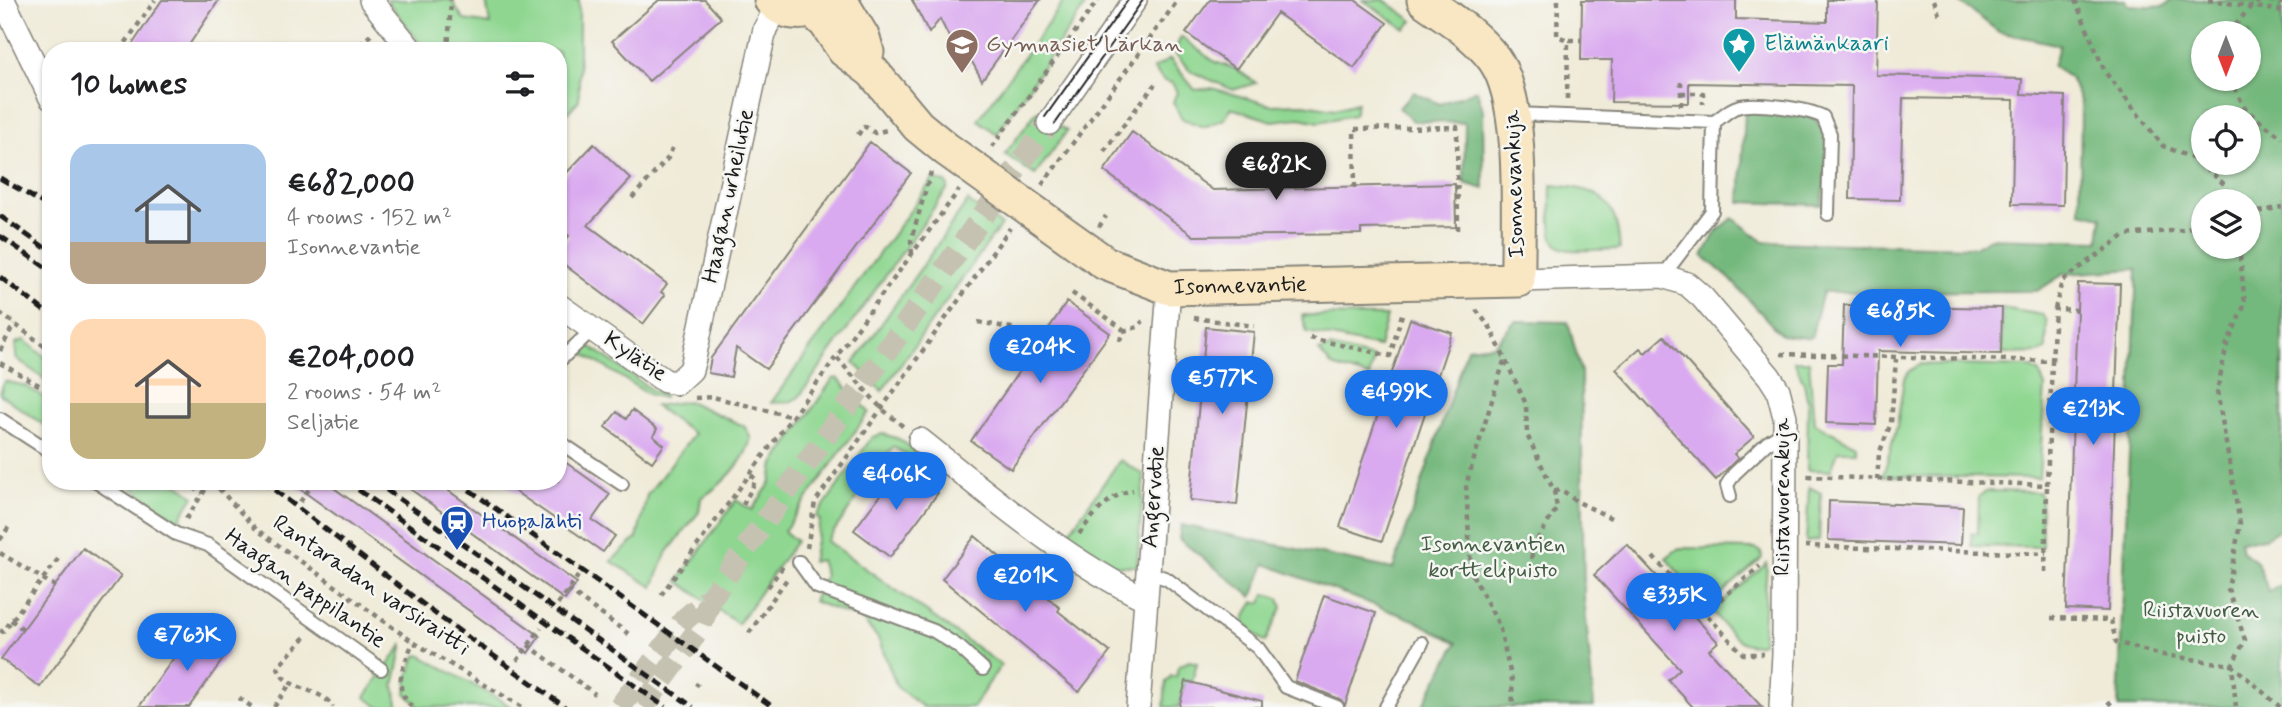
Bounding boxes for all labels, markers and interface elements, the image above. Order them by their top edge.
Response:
north arrow [2191,21,2261,91]
map controls [2191,21,2261,259]
place icon: Elämänkaari [1720,25,1758,74]
school or university icon: Gymnasiet Lärkan [943,26,981,75]
place label: Elämänkaari [1764,29,1889,59]
place label: Gymnasiet Lärkan [986,30,1182,60]
text: 10 homes [70,65,187,104]
icon: filters [501,65,539,103]
button: locate [2191,105,2261,175]
street label: Haagan urheilutie [696,106,764,286]
street label: Isonnevankuja [1497,109,1533,259]
pin: €682K [1227,142,1325,202]
text: €682K [1241,150,1311,180]
text: €682,000 [287,164,415,203]
icon: home [126,172,210,256]
button: layers [2191,189,2261,259]
text: 4 rooms · 152 m² [287,203,452,233]
text: Isonnevantie [287,233,421,263]
street label: Isonnevantie [1173,270,1307,303]
pin: €685K [1851,290,1949,349]
text: €685K [1866,297,1934,327]
street label: Kylätie [597,325,673,389]
pin: €204K [991,326,1089,385]
text: €204K [1005,333,1075,363]
text: €204,000 [287,339,415,378]
icon: home [126,347,210,431]
pin: €577K [1173,356,1271,416]
text: €577K [1187,364,1257,394]
pin: €499K [1347,370,1445,430]
text: 2 rooms · 54 m² [287,378,441,408]
text: €499K [1361,378,1431,408]
pin: €213K [2044,388,2142,447]
text: €213K [2062,395,2124,425]
text: Seljatie [287,408,360,438]
street label: Riistavuorenkuja [1768,418,1798,576]
street label: Angervotie [1135,445,1175,549]
pin: €406K [847,452,945,512]
text: €406K [862,460,930,490]
station icon: Huopalahti [438,503,476,552]
place label: Huopalahti [482,507,582,537]
street label: Rantaradan varsiraitti [266,509,476,663]
street label: Haagan pappilantie [217,522,392,658]
park label: Isonnevantien korttelipuisto [1420,530,1566,586]
pin: €201K [976,554,1074,614]
text: €201K [993,562,1057,592]
pin: €335K [1625,574,1723,633]
text: €335K [1642,581,1706,611]
park label: Riistavuoren puisto [2143,596,2259,652]
pin: €763K [138,614,236,673]
text: €763K [153,621,221,651]

